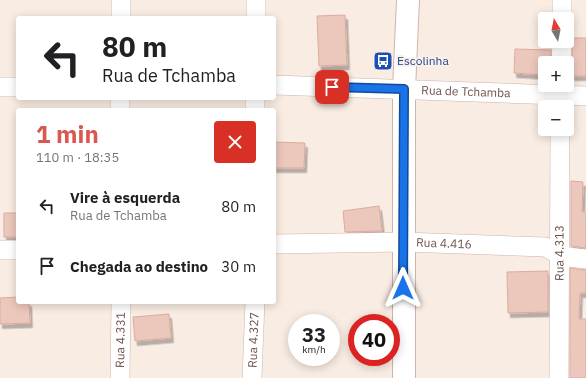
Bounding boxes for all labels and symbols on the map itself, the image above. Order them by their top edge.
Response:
north arrow [538,12,574,48]
bus stop icon: Escolinha [372,50,394,72]
place label: Escolinha [397,53,449,68]
pin [315,70,349,104]
street label: Rua de Tchamba [421,82,511,100]
street label: Rua 4.313 [551,225,567,281]
street label: Rua 4.416 [416,234,472,251]
position arrow [382,267,424,309]
street label: Rua 4.331 [112,312,128,368]
street label: Rua 4.327 [244,312,262,368]
speed limit sign: 40 [348,314,400,366]

